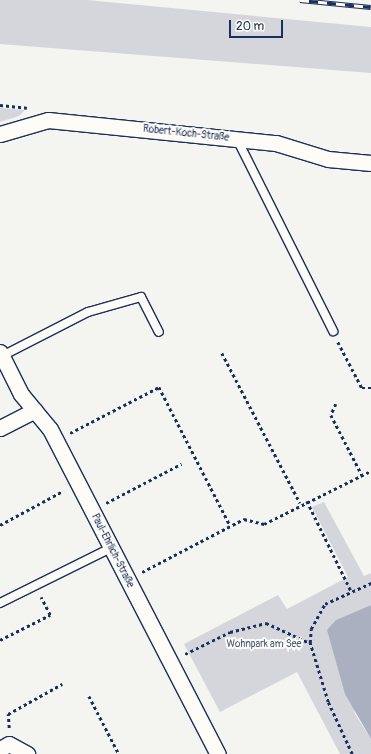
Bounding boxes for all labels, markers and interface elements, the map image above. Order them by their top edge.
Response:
scale bar [231,12,285,38]
text: 20 m [236,19,264,34]
street label: Robert-Koch-Straße [142,123,230,145]
street label: Paul-Ehrlich-Straße [88,512,136,590]
park label: Wohnpark am See [227,639,301,651]

